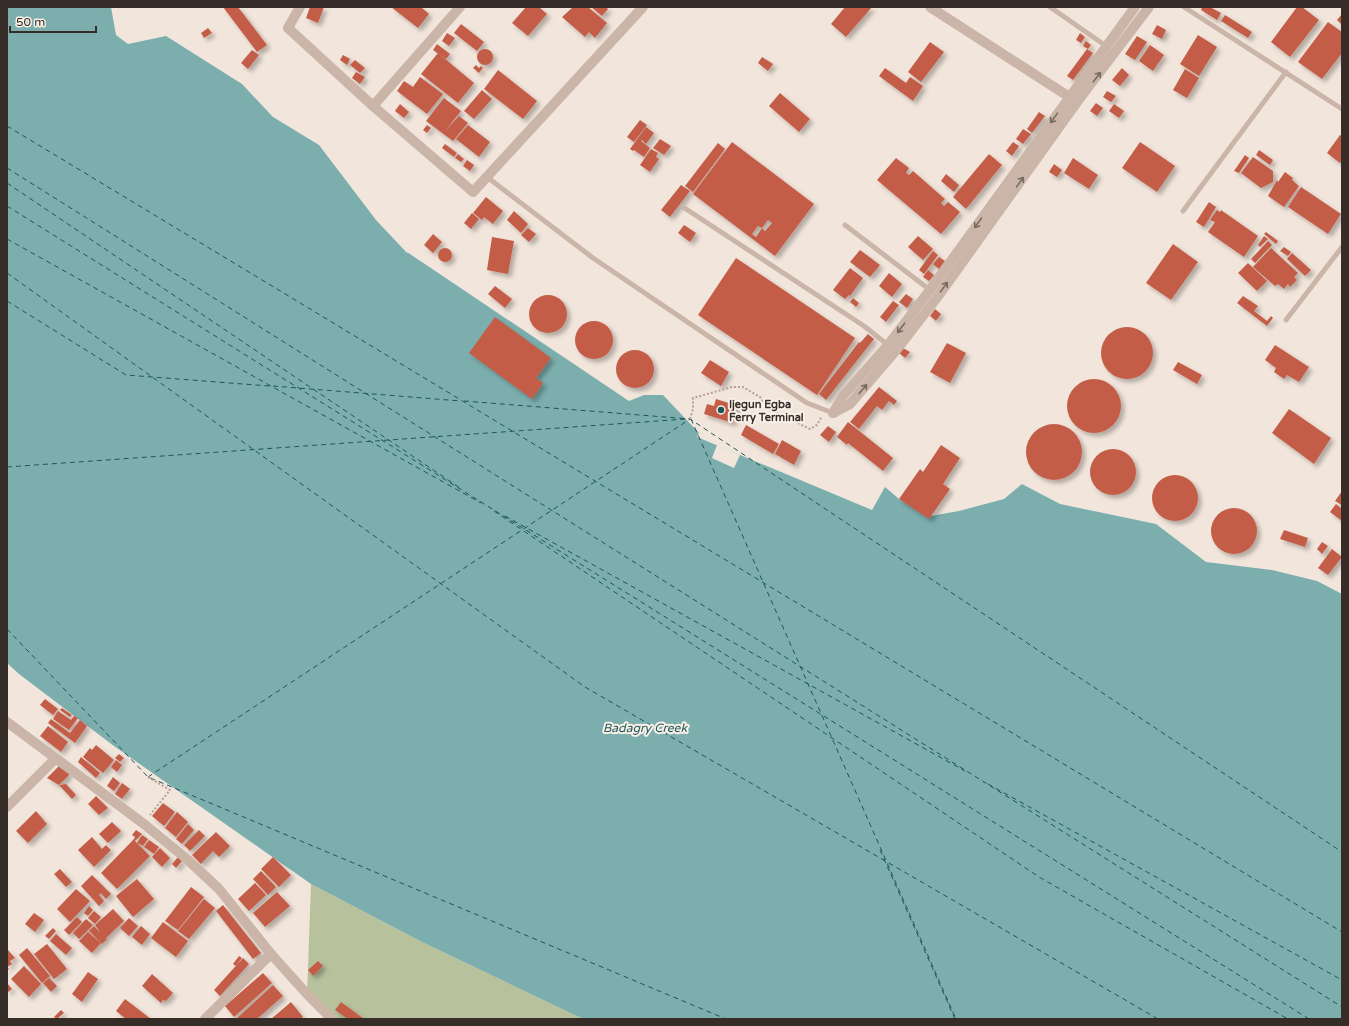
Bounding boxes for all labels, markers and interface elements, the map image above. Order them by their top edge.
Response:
scale bar [10,8,96,34]
text: 50 m [16,15,45,29]
one-way arrow [1092,71,1101,82]
one-way arrow [1050,112,1058,123]
one-way arrow [1016,176,1024,187]
one-way arrow [974,217,982,228]
one-way arrow [940,282,948,293]
one-way arrow [897,322,905,333]
one-way arrow [859,384,868,394]
place label: Ijegun Egba Ferry Terminal [729,398,804,425]
marker: Ijegun Egba Ferry Terminal [716,405,726,415]
water label: Badagry Creek [603,721,688,735]

